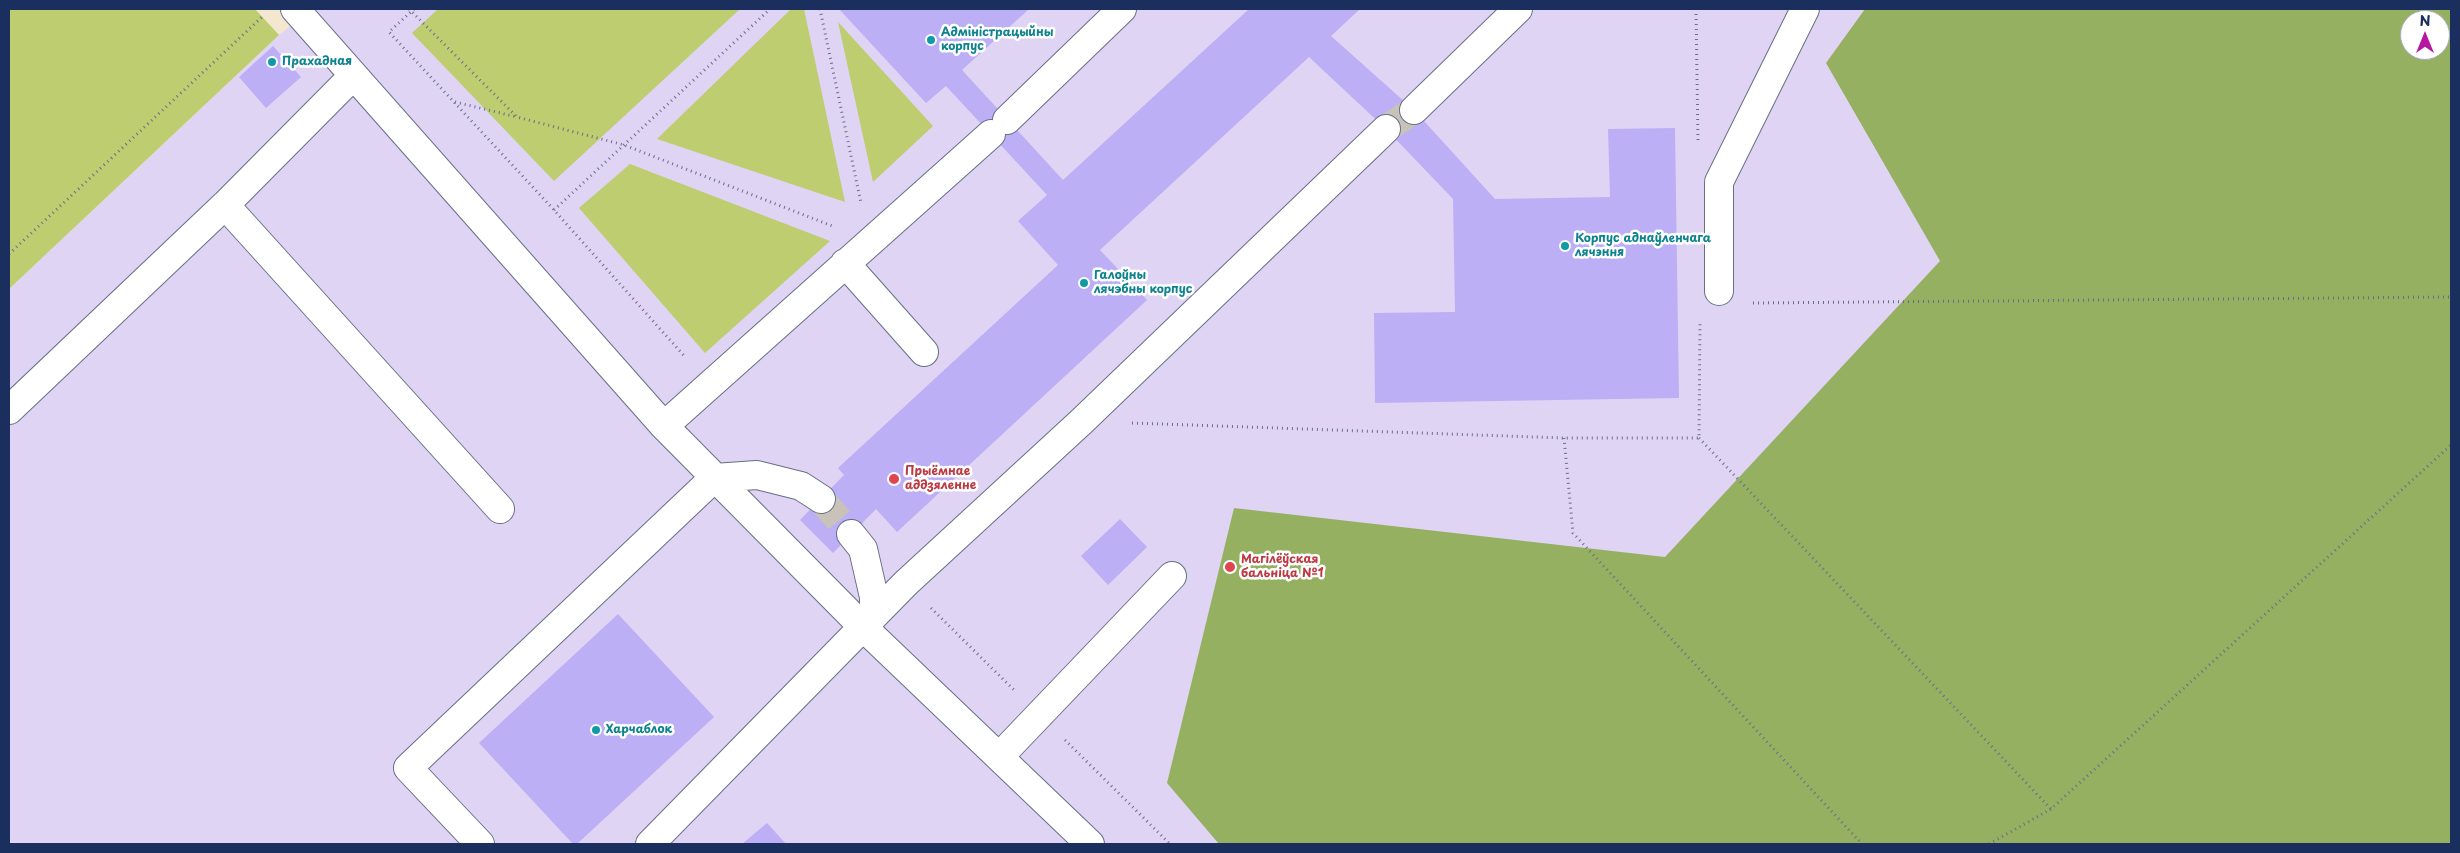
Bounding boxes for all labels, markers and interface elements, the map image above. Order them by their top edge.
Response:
north arrow [2400,10,2450,60]
text: N [2419,10,2431,31]
place label: Адміністрацыйны корпус [941,26,1054,54]
marker: Адміністрацыйны корпус [925,34,937,46]
place label: Прахадная [282,55,352,69]
marker: Прахадная [266,56,278,68]
place label: Корпус аднаўленчага лячэння [1575,232,1711,260]
marker: Корпус аднаўленчага лячэння [1559,240,1571,252]
place label: Галоўны лячэбны корпус [1094,269,1192,297]
marker: Галоўны лячэбны корпус [1078,277,1090,289]
place label: Прыёмнае аддзяленне [905,465,976,493]
marker: Прыёмнае аддзяленне [887,472,901,486]
place label: Магілёўская бальніца №1 [1241,553,1323,581]
marker: Магілёўская бальніца №1 [1223,560,1237,574]
place label: Харчаблок [606,723,672,737]
marker: Харчаблок [590,724,602,736]

